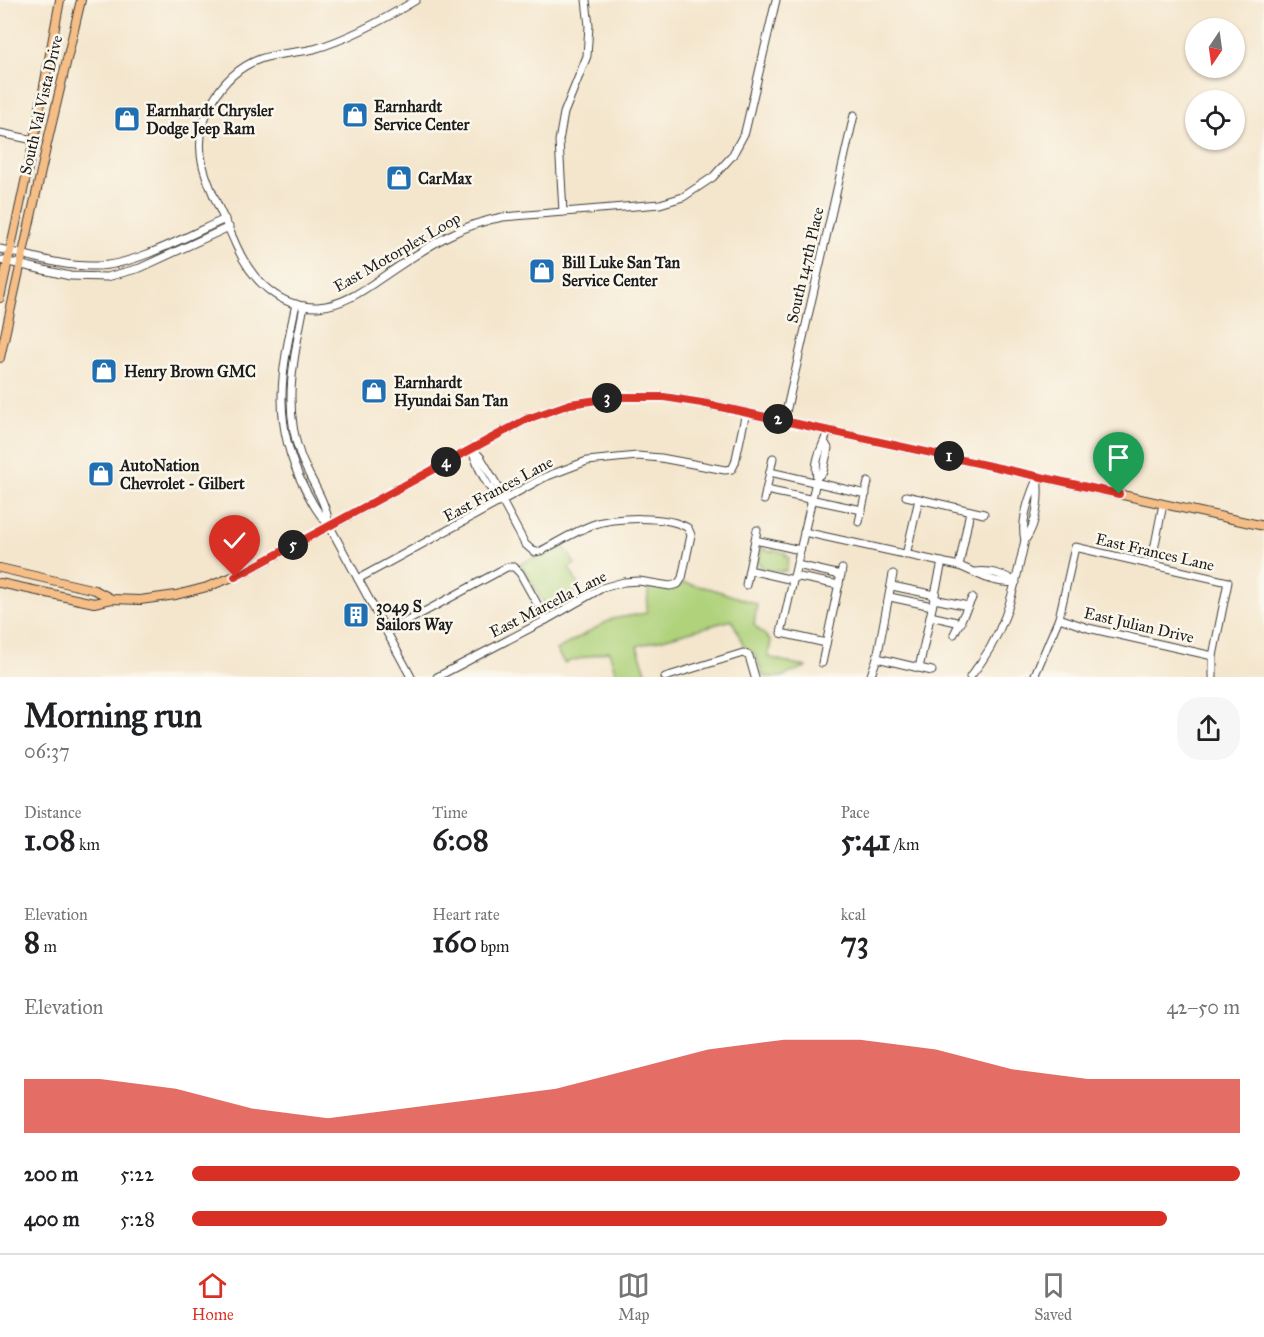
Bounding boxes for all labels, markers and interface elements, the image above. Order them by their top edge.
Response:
north arrow [1185,18,1245,78]
map controls [1185,18,1245,150]
street label: South Val Vista Drive [16,33,66,177]
button: locate [1185,90,1245,150]
place label: Earnhardt Service Center [374,97,470,134]
shop icon: Earnhardt Service Center [340,100,370,130]
place label: Earnhardt Chrysler Dodge Jeep Ram [146,101,275,139]
shop icon: Earnhardt Chrysler Dodge Jeep Ram [112,104,142,134]
shop icon: CarMax [384,163,414,193]
place label: CarMax [418,169,473,188]
street label: South 147th Place [782,205,828,325]
street label: East Motorplex Loop [330,208,464,296]
place label: Bill Luke San Tan Service Center [562,253,681,290]
shop icon: Bill Luke San Tan Service Center [527,256,557,286]
shop icon: Henry Brown GMC [89,356,119,386]
place label: Henry Brown GMC [124,362,256,382]
place label: Earnhardt Hyundai San Tan [394,373,509,411]
shop icon: Earnhardt Hyundai San Tan [359,376,389,406]
pin: 3 [592,383,622,413]
text: 3 [604,388,610,407]
pin: 2 [763,404,793,434]
text: 2 [774,409,782,428]
pin [1093,432,1144,494]
pin: 1 [934,441,964,471]
icon: arrive [1102,441,1135,474]
text: 1 [946,446,952,465]
pin: 4 [431,447,461,477]
street label: East Frances Lane [440,452,556,526]
text: 4 [442,452,450,471]
place label: AutoNation Chevrolet - Gilbert [119,456,245,493]
shop icon: AutoNation Chevrolet - Gilbert [86,459,116,489]
pin [209,515,260,577]
icon: check [218,524,251,557]
street label: East Frances Lane [1094,529,1217,575]
pin: 5 [278,530,308,560]
text: 5 [289,535,297,554]
street label: East Marcella Lane [486,566,610,642]
place label: 3049 S Sailors Way [376,597,454,635]
building icon: 3049 S Sailors Way [341,600,371,630]
street label: East Julian Drive [1082,603,1196,648]
text: Morning run [24,696,202,736]
button: share [1177,697,1240,760]
text: 06:37 [24,739,70,763]
text: Distance [24,803,81,822]
text: Time [432,803,468,822]
text: Pace [841,803,870,822]
text: 1.08 [24,822,76,858]
text: 6:08 [432,822,489,858]
text: 5:41 [841,822,891,858]
text: km [76,835,100,854]
text: /km [891,835,919,854]
text: Elevation [24,905,88,924]
text: Heart rate [432,905,500,924]
text: kcal [841,905,866,924]
text: 8 [24,924,40,960]
text: 160 [432,924,477,960]
text: 73 [841,924,869,960]
text: m [40,937,57,956]
text: bpm [477,937,510,956]
text: Elevation [24,995,103,1019]
text: 42–50 m [1166,995,1240,1019]
text: 200 m [24,1162,78,1186]
text: 5:22 [120,1162,154,1186]
text: 400 m [24,1207,80,1231]
text: 5:28 [120,1207,155,1231]
tab: Home [192,1269,234,1324]
tab: Map [617,1269,650,1324]
tab: Saved [1034,1269,1072,1324]

